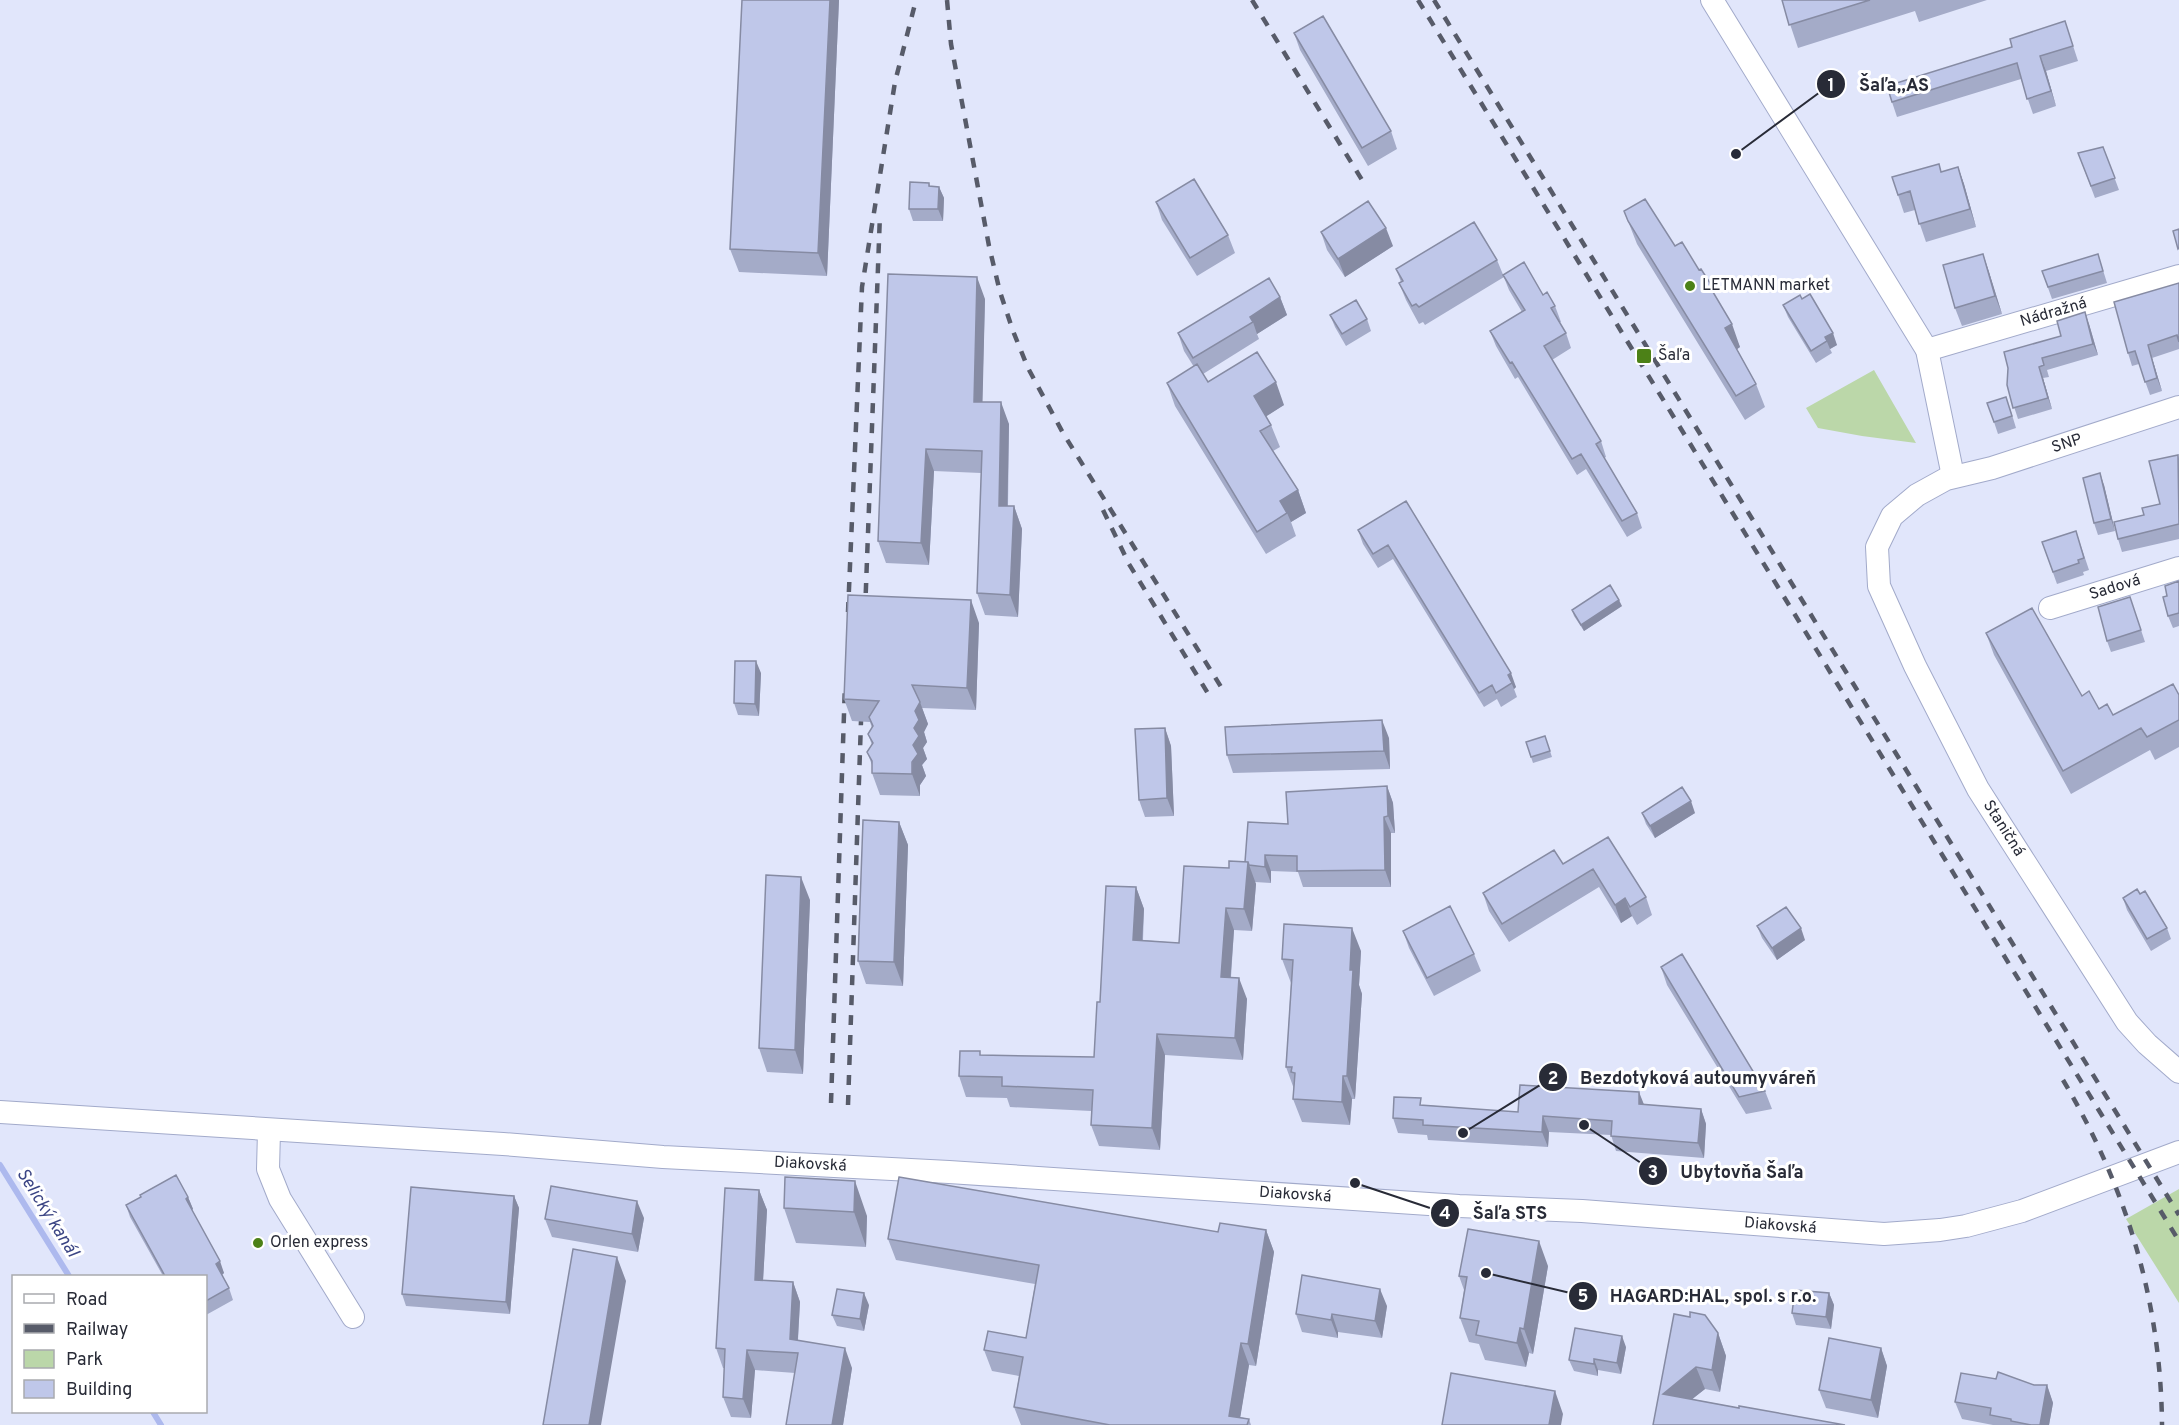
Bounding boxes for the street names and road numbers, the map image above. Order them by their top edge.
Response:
street label: Nádražná [2018,294,2089,332]
street label: SNP [2049,430,2085,458]
street label: Sadová [2087,571,2143,605]
street label: Staničná [1978,797,2029,860]
street label: Diakovská [773,1153,847,1177]
street label: Diakovská [1258,1183,1332,1207]
street label: Diakovská [1743,1213,1817,1239]

